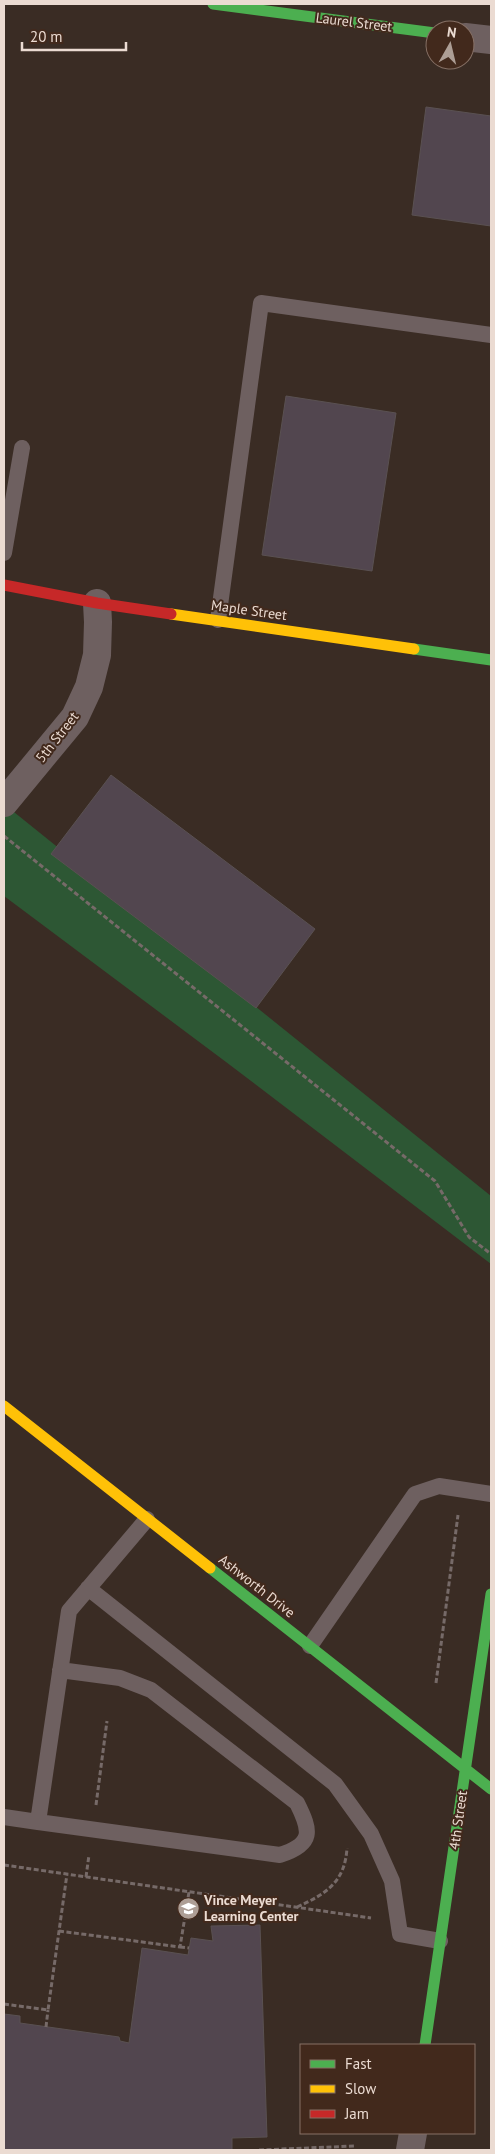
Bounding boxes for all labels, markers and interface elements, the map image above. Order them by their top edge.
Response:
street label: Laurel Street [315,8,394,36]
scale bar [22,20,126,52]
north arrow [425,20,475,70]
text: N [446,23,458,42]
text: 20 m [30,27,63,46]
street label: Maple Street [210,596,288,624]
street label: 5th Street [32,708,83,766]
street label: Ashworth Drive [215,1551,299,1621]
street label: 4th Street [445,1789,471,1851]
place label: Vince Meyer Learning Center [203,1891,299,1925]
school or university icon: Vince Meyer Learning Center [176,1896,200,1920]
legend [300,2044,475,2134]
text: Fast [345,2054,372,2073]
text: Slow [345,2079,376,2098]
text: Jam [344,2104,369,2123]

